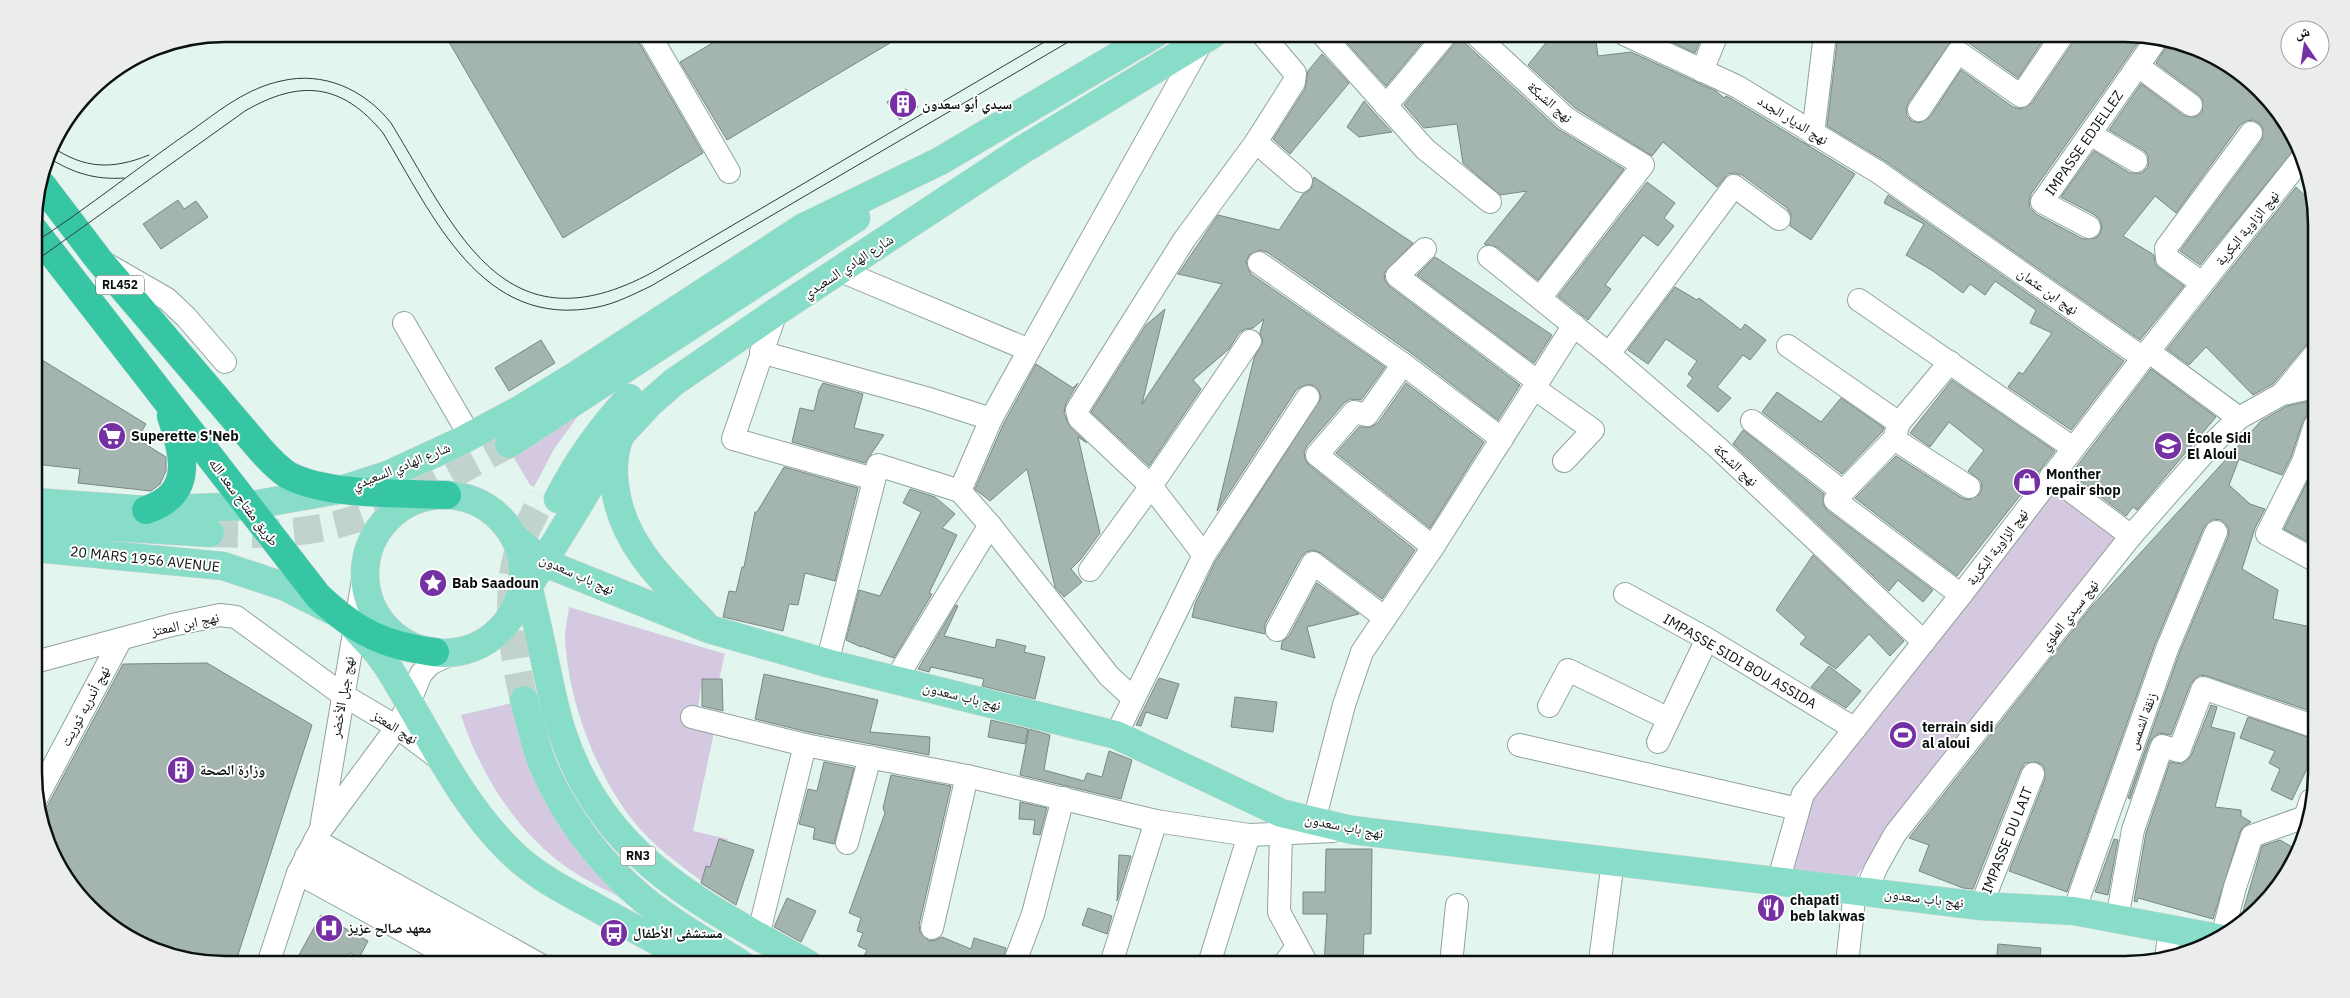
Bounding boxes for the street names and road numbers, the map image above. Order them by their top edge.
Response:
street label: نهج الشبكة [1523,77,1576,127]
street label: IMPASSE EDJELLEZ [2041,87,2127,199]
street label: نهج الديار الجدد [1754,91,1832,150]
street label: نهج الزاوية البكرية [2211,187,2284,270]
street label: شارع الهادي السعيدي [799,230,898,304]
street label: نهج ابن عثمان [2014,264,2082,319]
road number: RL452 [96,276,144,294]
street label: شارع الهادي السعيدي [349,438,454,496]
street label: نهج الشبكة [1709,440,1762,491]
street label: طريق مفتاح سعد الله [204,454,283,550]
street label: نهج الزاوية البكرية [1962,505,2033,590]
street label: 20 MARS 1956 AVENUE [69,542,221,576]
street label: نهج باب سعدون [537,550,617,599]
street label: نهج سيدي العلوي [2036,576,2104,656]
street label: نهج ابن المعتز [148,608,221,641]
street label: IMPASSE SIDI BOU ASSIDA [1660,610,1820,712]
street label: نهج جبل الأخضر [326,655,359,740]
street label: نهج أندريه ثوريت [56,663,115,750]
street label: نهج باب سعدون [921,678,1003,715]
street label: زنقة الشمس [2123,690,2161,752]
street label: نهج المعتز [367,705,421,749]
street label: IMPASSE DU LAIT [1977,784,2037,896]
street label: نهج باب سعدون [1303,810,1385,843]
road number: RN3 [620,846,656,866]
street label: نهج باب سعدون [1883,884,1965,913]

